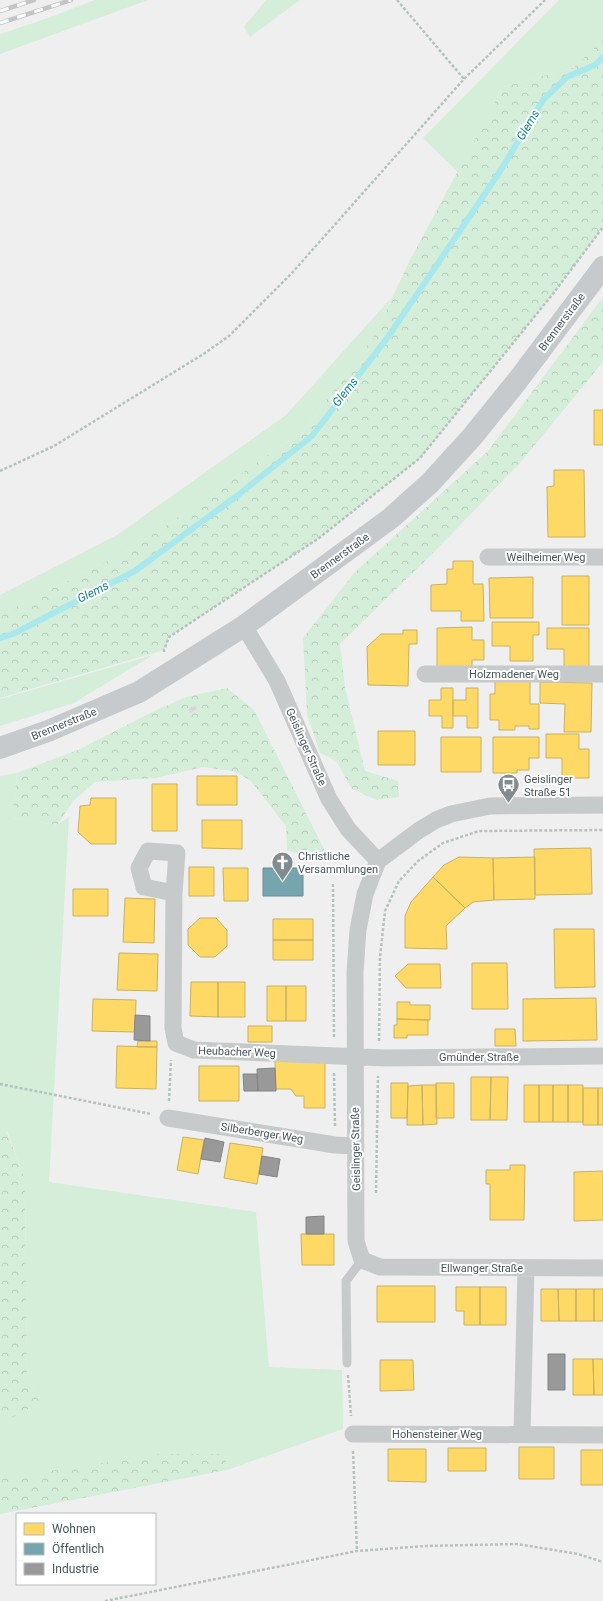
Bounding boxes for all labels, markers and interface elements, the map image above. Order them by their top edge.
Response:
water label: Glems [513,107,543,143]
street label: Brennerstraße [536,290,588,354]
water label: Glems [329,375,361,409]
street label: Brennerstraße [308,530,372,582]
street label: Weilheimer Weg [507,551,585,564]
water label: Glems [75,578,111,606]
street label: Holzmadener Weg [469,668,559,681]
street label: Brennerstraße [29,705,99,743]
street label: Geislinger Straße [283,706,329,788]
bus stop icon: Geislinger Straße 51 [496,772,522,805]
place label: Geislinger Straße 51 [524,773,573,799]
church icon: Christliche Versammlungen [270,849,296,882]
place label: Christliche Versammlungen [298,850,378,876]
street label: Heubacher Weg [198,1044,276,1060]
street label: Gmünder Straße [439,1051,519,1064]
street label: Geislinger Straße [349,1107,363,1191]
street label: Silberberger Weg [220,1120,304,1146]
street label: Ellwanger Straße [441,1262,523,1275]
street label: Hohensteiner Weg [392,1428,482,1441]
legend [16,1513,156,1585]
text: Wohnen [52,1522,96,1536]
text: Öffentlich [52,1541,104,1556]
text: Industrie [52,1562,99,1576]

